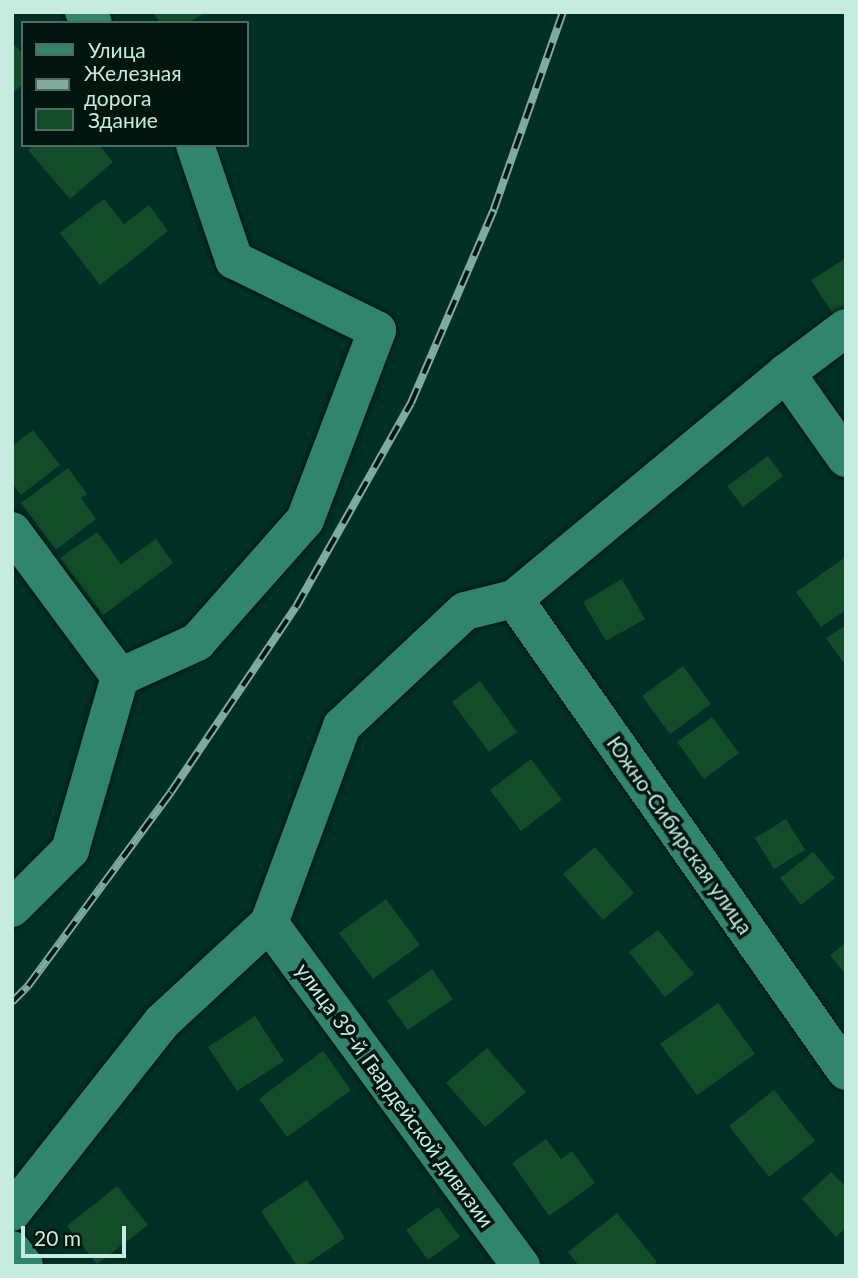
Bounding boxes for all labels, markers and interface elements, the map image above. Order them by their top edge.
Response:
legend [21,21,248,147]
text: Улица [88,37,146,62]
text: Железная дорога [84,60,182,110]
text: Здание [88,107,158,132]
street label: Южно-Сибирская улица [602,731,758,939]
street label: улица 39-й Гвардейской дивизии [291,958,499,1232]
scale bar [24,1212,130,1256]
text: 20 m [34,1225,81,1250]

